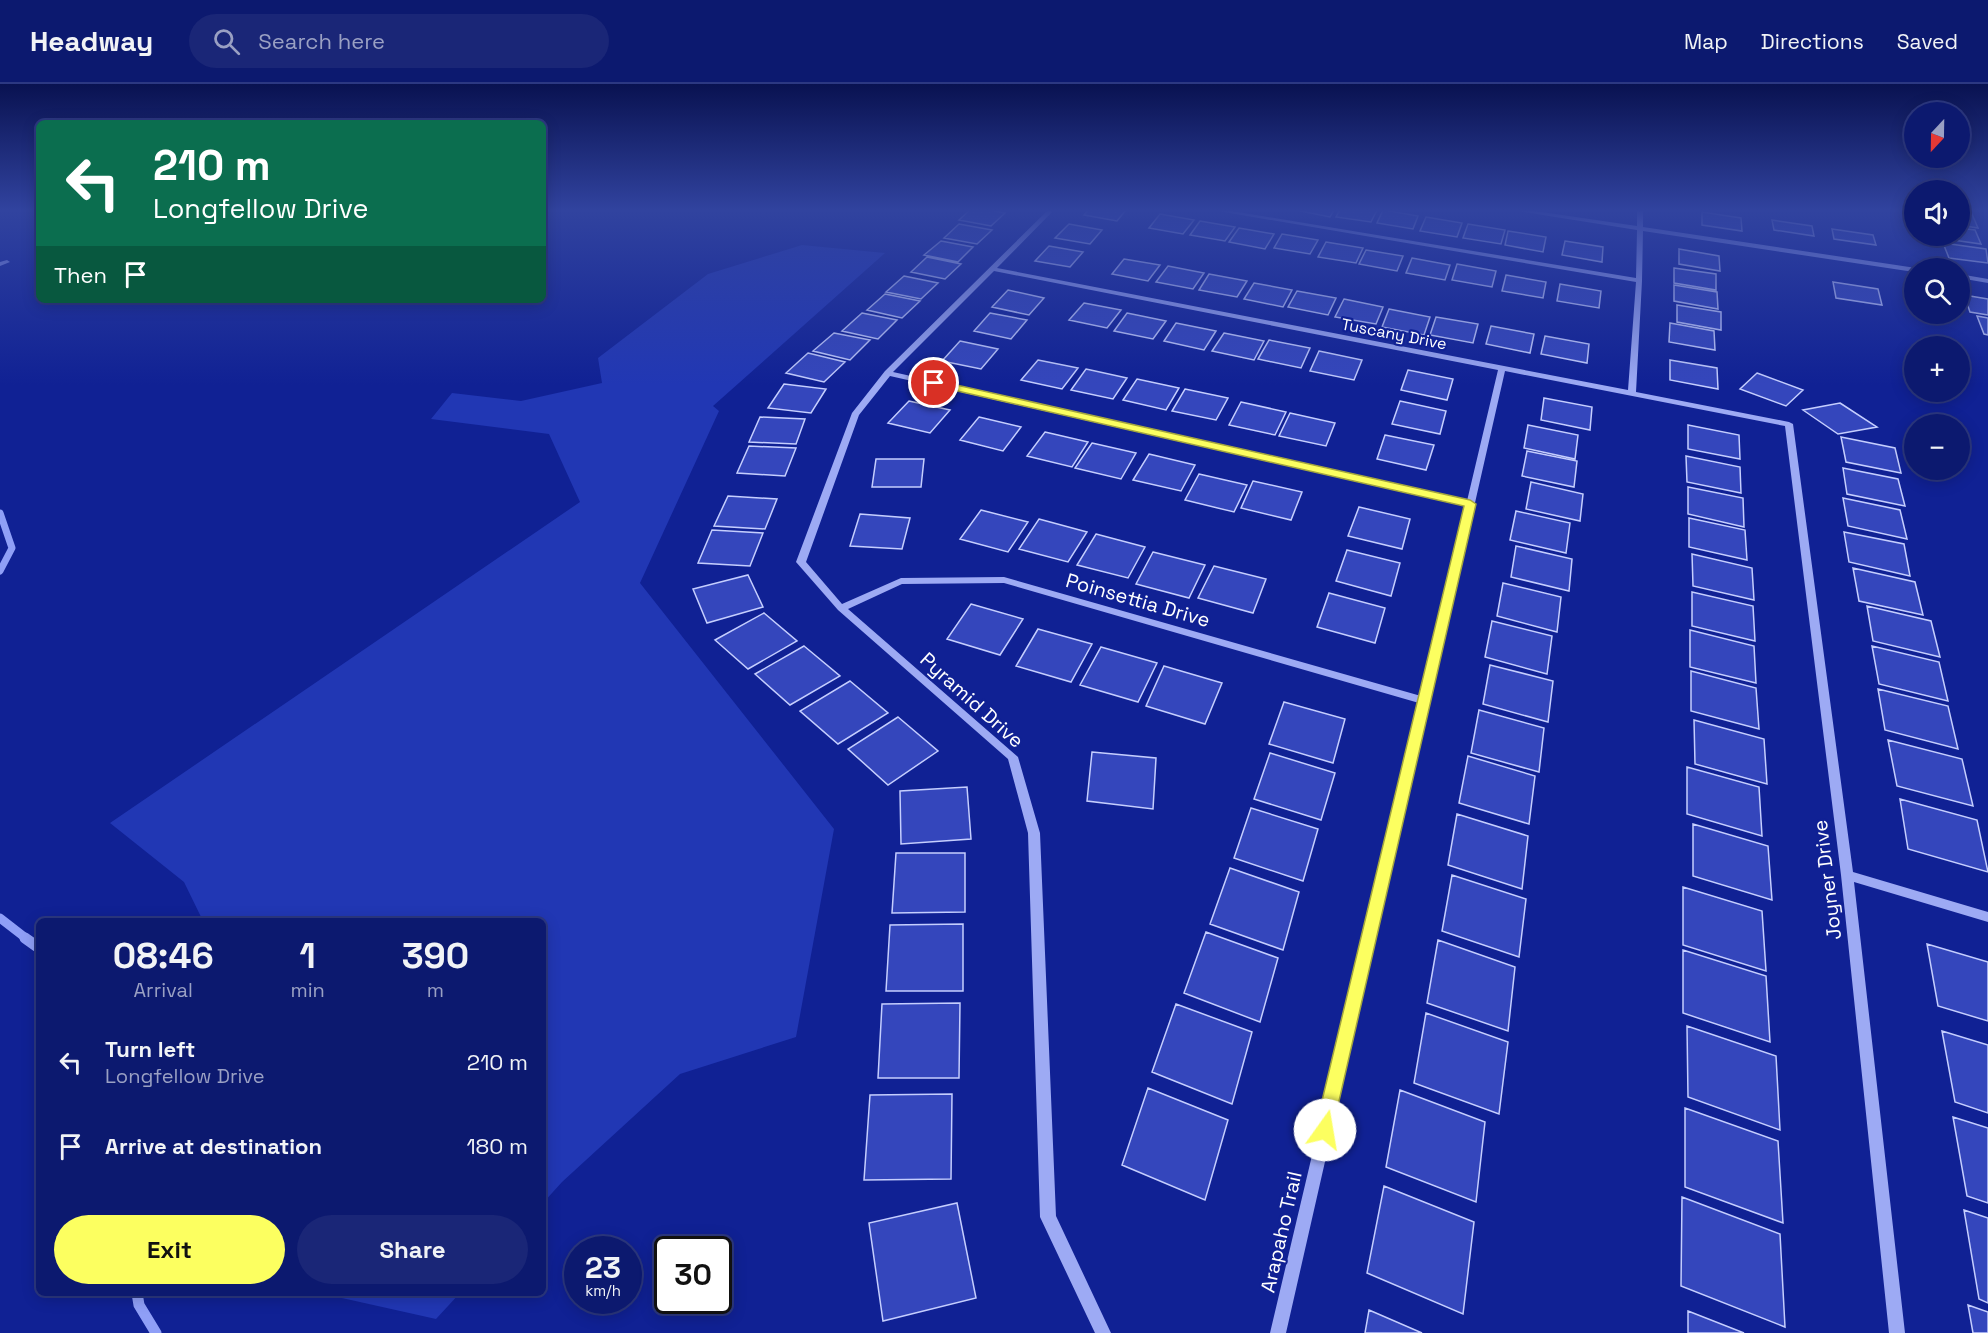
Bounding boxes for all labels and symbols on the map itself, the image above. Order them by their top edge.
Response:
north arrow [1904,102,1970,168]
street label: Tuscany Drive [1339,313,1449,355]
pin [908,357,959,408]
street label: Poinsettia Drive [1063,567,1213,633]
street label: Pyramid Drive [915,647,1029,753]
street label: Joyner Drive [1807,819,1847,941]
position arrow [1293,1098,1357,1162]
street label: Arapaho Trail [1254,1169,1308,1295]
speed limit sign: 30 [654,1236,732,1314]

